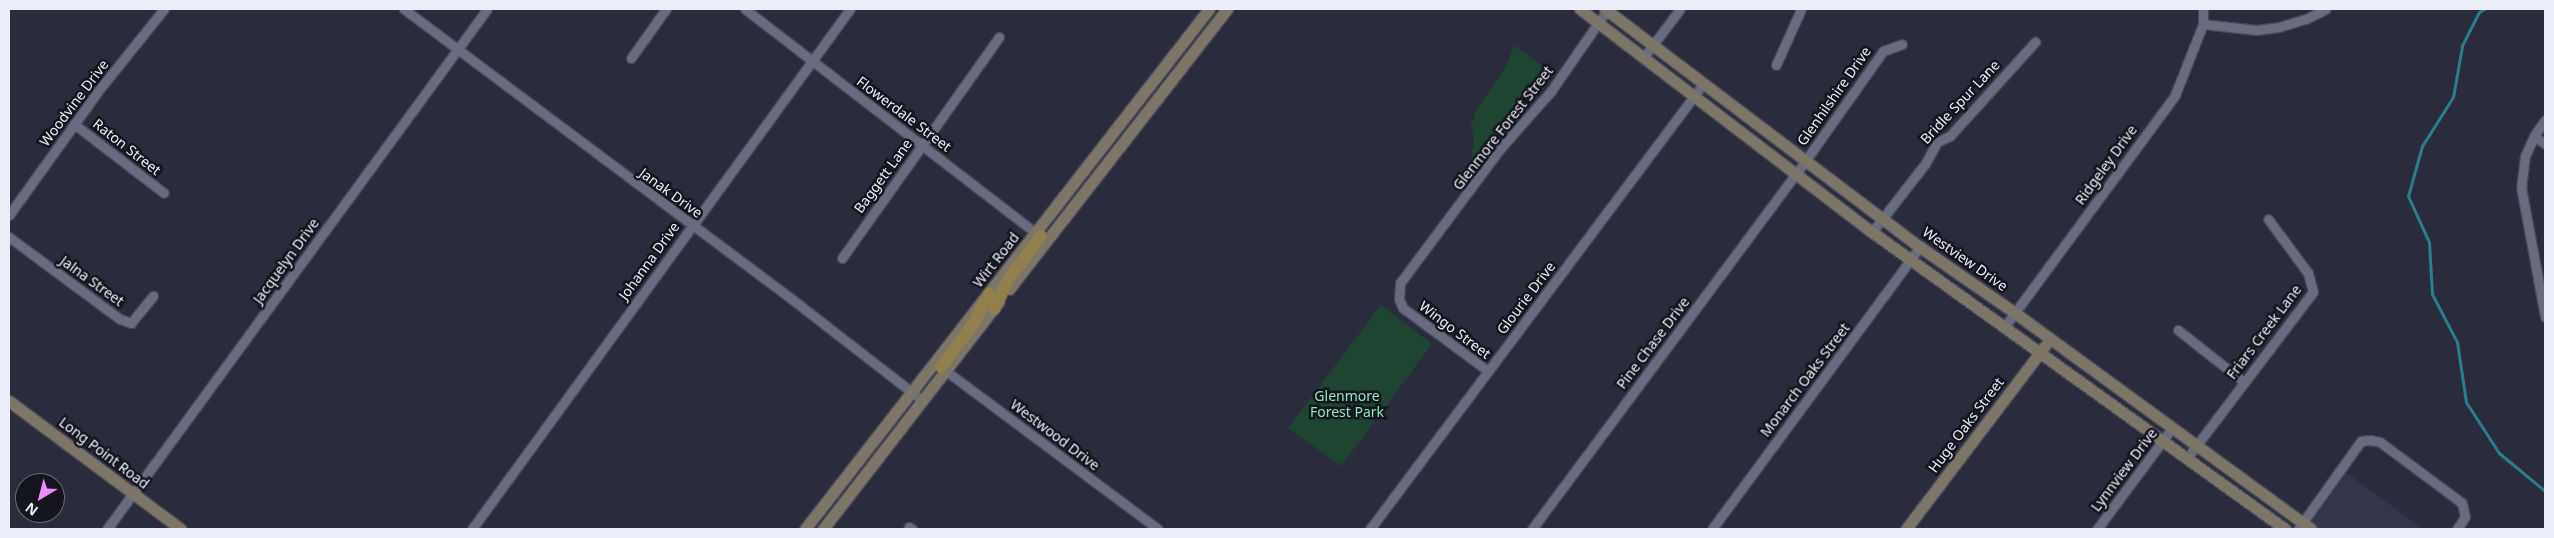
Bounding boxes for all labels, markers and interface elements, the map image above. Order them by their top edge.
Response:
street label: Glenhilshire Drive [1794,43,1874,149]
street label: Woodvine Drive [36,56,112,150]
street label: Bridle Spur Lane [1917,57,2003,147]
street label: Glenmore Forest Street [1449,63,1557,193]
street label: Flowerdale Street [853,73,955,155]
street label: Raton Street [90,115,164,179]
street label: Ridgeley Drive [2072,122,2140,208]
street label: Baggett Lane [850,136,916,216]
street label: Janak Drive [636,164,706,222]
street label: Jacquelyn Drive [249,215,323,307]
street label: Johanna Drive [615,219,683,303]
street label: Westview Drive [1919,223,2011,295]
street label: Wirt Road [969,229,1023,291]
street label: Jalna Street [57,252,127,310]
street label: Glourie Drive [1493,258,1559,338]
street label: Friars Creek Lane [2223,282,2305,382]
street label: Pine Chase Drive [1613,294,1693,392]
street label: Wingo Street [1416,298,1494,362]
street label: Monarch Oaks Street [1757,320,1853,440]
street label: Huge Oaks Street [1925,374,2007,476]
park label: Glenmore Forest Park [1310,388,1384,421]
street label: Westwood Drive [1007,396,1103,474]
street label: Long Point Road [56,414,152,492]
street label: Lynnview Drive [2087,425,2161,515]
north arrow [15,473,65,523]
text: N [21,499,42,521]

